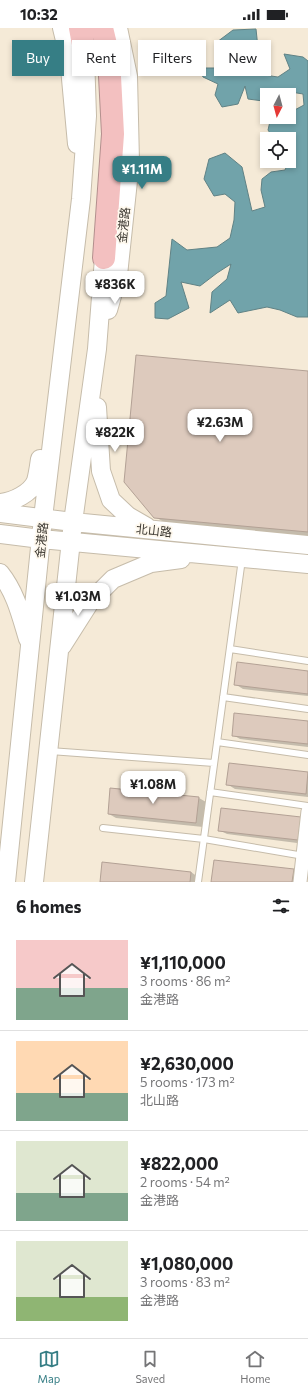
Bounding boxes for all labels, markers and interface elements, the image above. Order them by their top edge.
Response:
text: 10:32 [20,5,58,23]
chip: Buy [12,40,64,76]
chip: Rent [72,40,130,76]
chip: Filters [138,40,206,76]
chip: New [214,40,271,76]
north arrow [260,88,296,124]
map controls [260,88,296,168]
button: locate [260,132,296,168]
pin: ¥1.11M [109,156,175,190]
text: ¥1.11M [122,161,162,177]
street label: 金港路 [114,206,132,244]
pin: ¥836K [87,271,143,305]
text: ¥836K [95,276,135,292]
pin: ¥2.63M [187,409,253,443]
text: ¥2.63M [196,414,244,430]
pin: ¥822K [87,419,143,453]
text: ¥822K [95,424,135,440]
street label: 金港路 [32,521,50,559]
street label: 北山路 [135,521,173,539]
pin: ¥1.03M [45,583,111,617]
text: ¥1.03M [55,588,101,604]
pin: ¥1.08M [120,771,186,805]
text: ¥1.08M [130,776,176,792]
icon: filters [270,895,292,917]
text: 6 homes [16,896,81,917]
text: ¥1,110,000 [140,952,226,973]
icon: home [48,956,96,1004]
text: 3 rooms · 86 m² [140,973,231,989]
text: 金港路 [140,991,179,1007]
text: ¥2,630,000 [140,1053,234,1074]
icon: home [48,1057,96,1105]
text: 5 rooms · 173 m² [140,1074,235,1090]
text: 北山路 [140,1092,179,1108]
text: ¥822,000 [140,1153,219,1174]
icon: home [48,1157,96,1205]
text: 2 rooms · 54 m² [140,1174,230,1190]
text: 金港路 [140,1192,179,1208]
text: ¥1,080,000 [140,1253,233,1274]
icon: home [48,1257,96,1305]
text: 3 rooms · 83 m² [140,1274,230,1290]
text: 金港路 [140,1292,179,1308]
tab: Map [38,1348,60,1385]
tab: Saved [135,1348,165,1385]
tab: Home [240,1348,270,1385]

